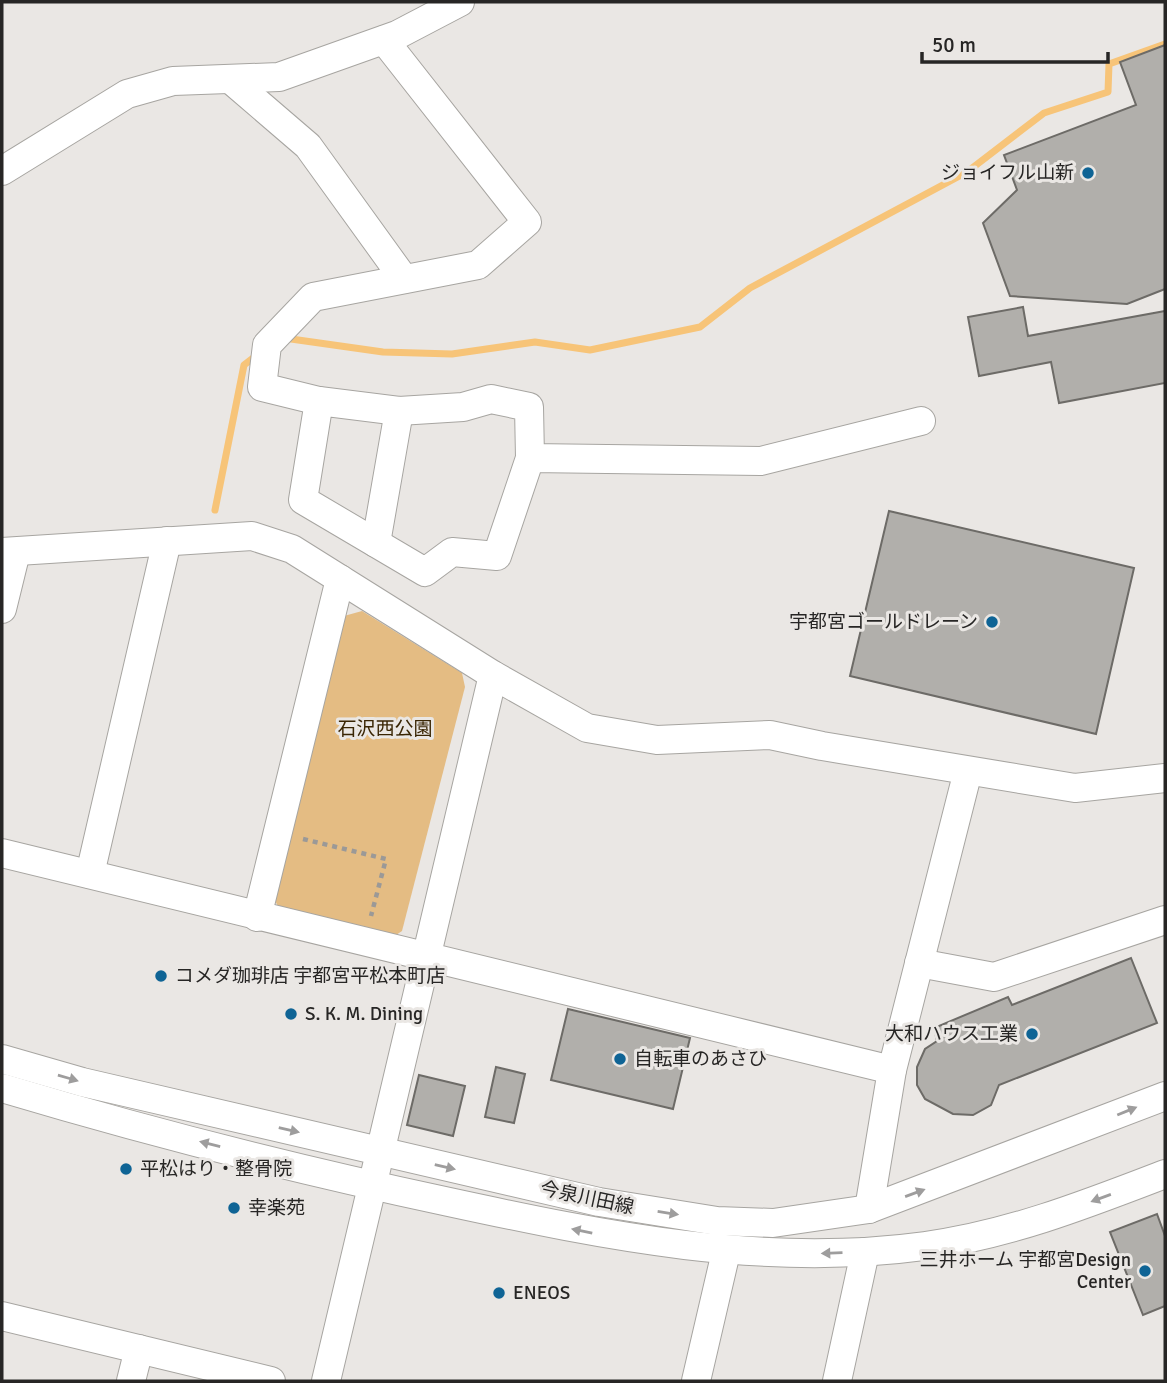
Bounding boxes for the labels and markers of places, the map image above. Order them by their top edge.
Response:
place label: ジョイフル山新 [941,161,1074,185]
marker: ジョイフル山新 [1080,165,1096,181]
place label: 宇都宮ゴールドレーン [789,610,978,634]
marker: 宇都宮ゴールドレーン [984,614,1000,630]
place label: コメダ珈琲店 宇都宮平松本町店 [175,964,445,988]
marker: コメダ珈琲店 宇都宮平松本町店 [153,968,169,984]
place label: S. K. M. Dining [305,1002,423,1026]
marker: S. K. M. Dining [283,1006,299,1022]
place label: 大和ハウス工業 [885,1022,1018,1046]
marker: 大和ハウス工業 [1024,1026,1040,1042]
place label: 自転車のあさひ [634,1047,767,1071]
marker: 自転車のあさひ [612,1051,628,1067]
place label: 平松はり・整骨院 [140,1157,292,1181]
marker: 平松はり・整骨院 [118,1161,134,1177]
place label: 幸楽苑 [248,1196,305,1220]
marker: 幸楽苑 [226,1200,242,1216]
place label: 三井ホーム 宇都宮Design Center [920,1248,1131,1294]
marker: 三井ホーム 宇都宮Design Center [1137,1263,1153,1279]
place label: ENEOS [513,1281,570,1305]
marker: ENEOS [491,1285,507,1301]

